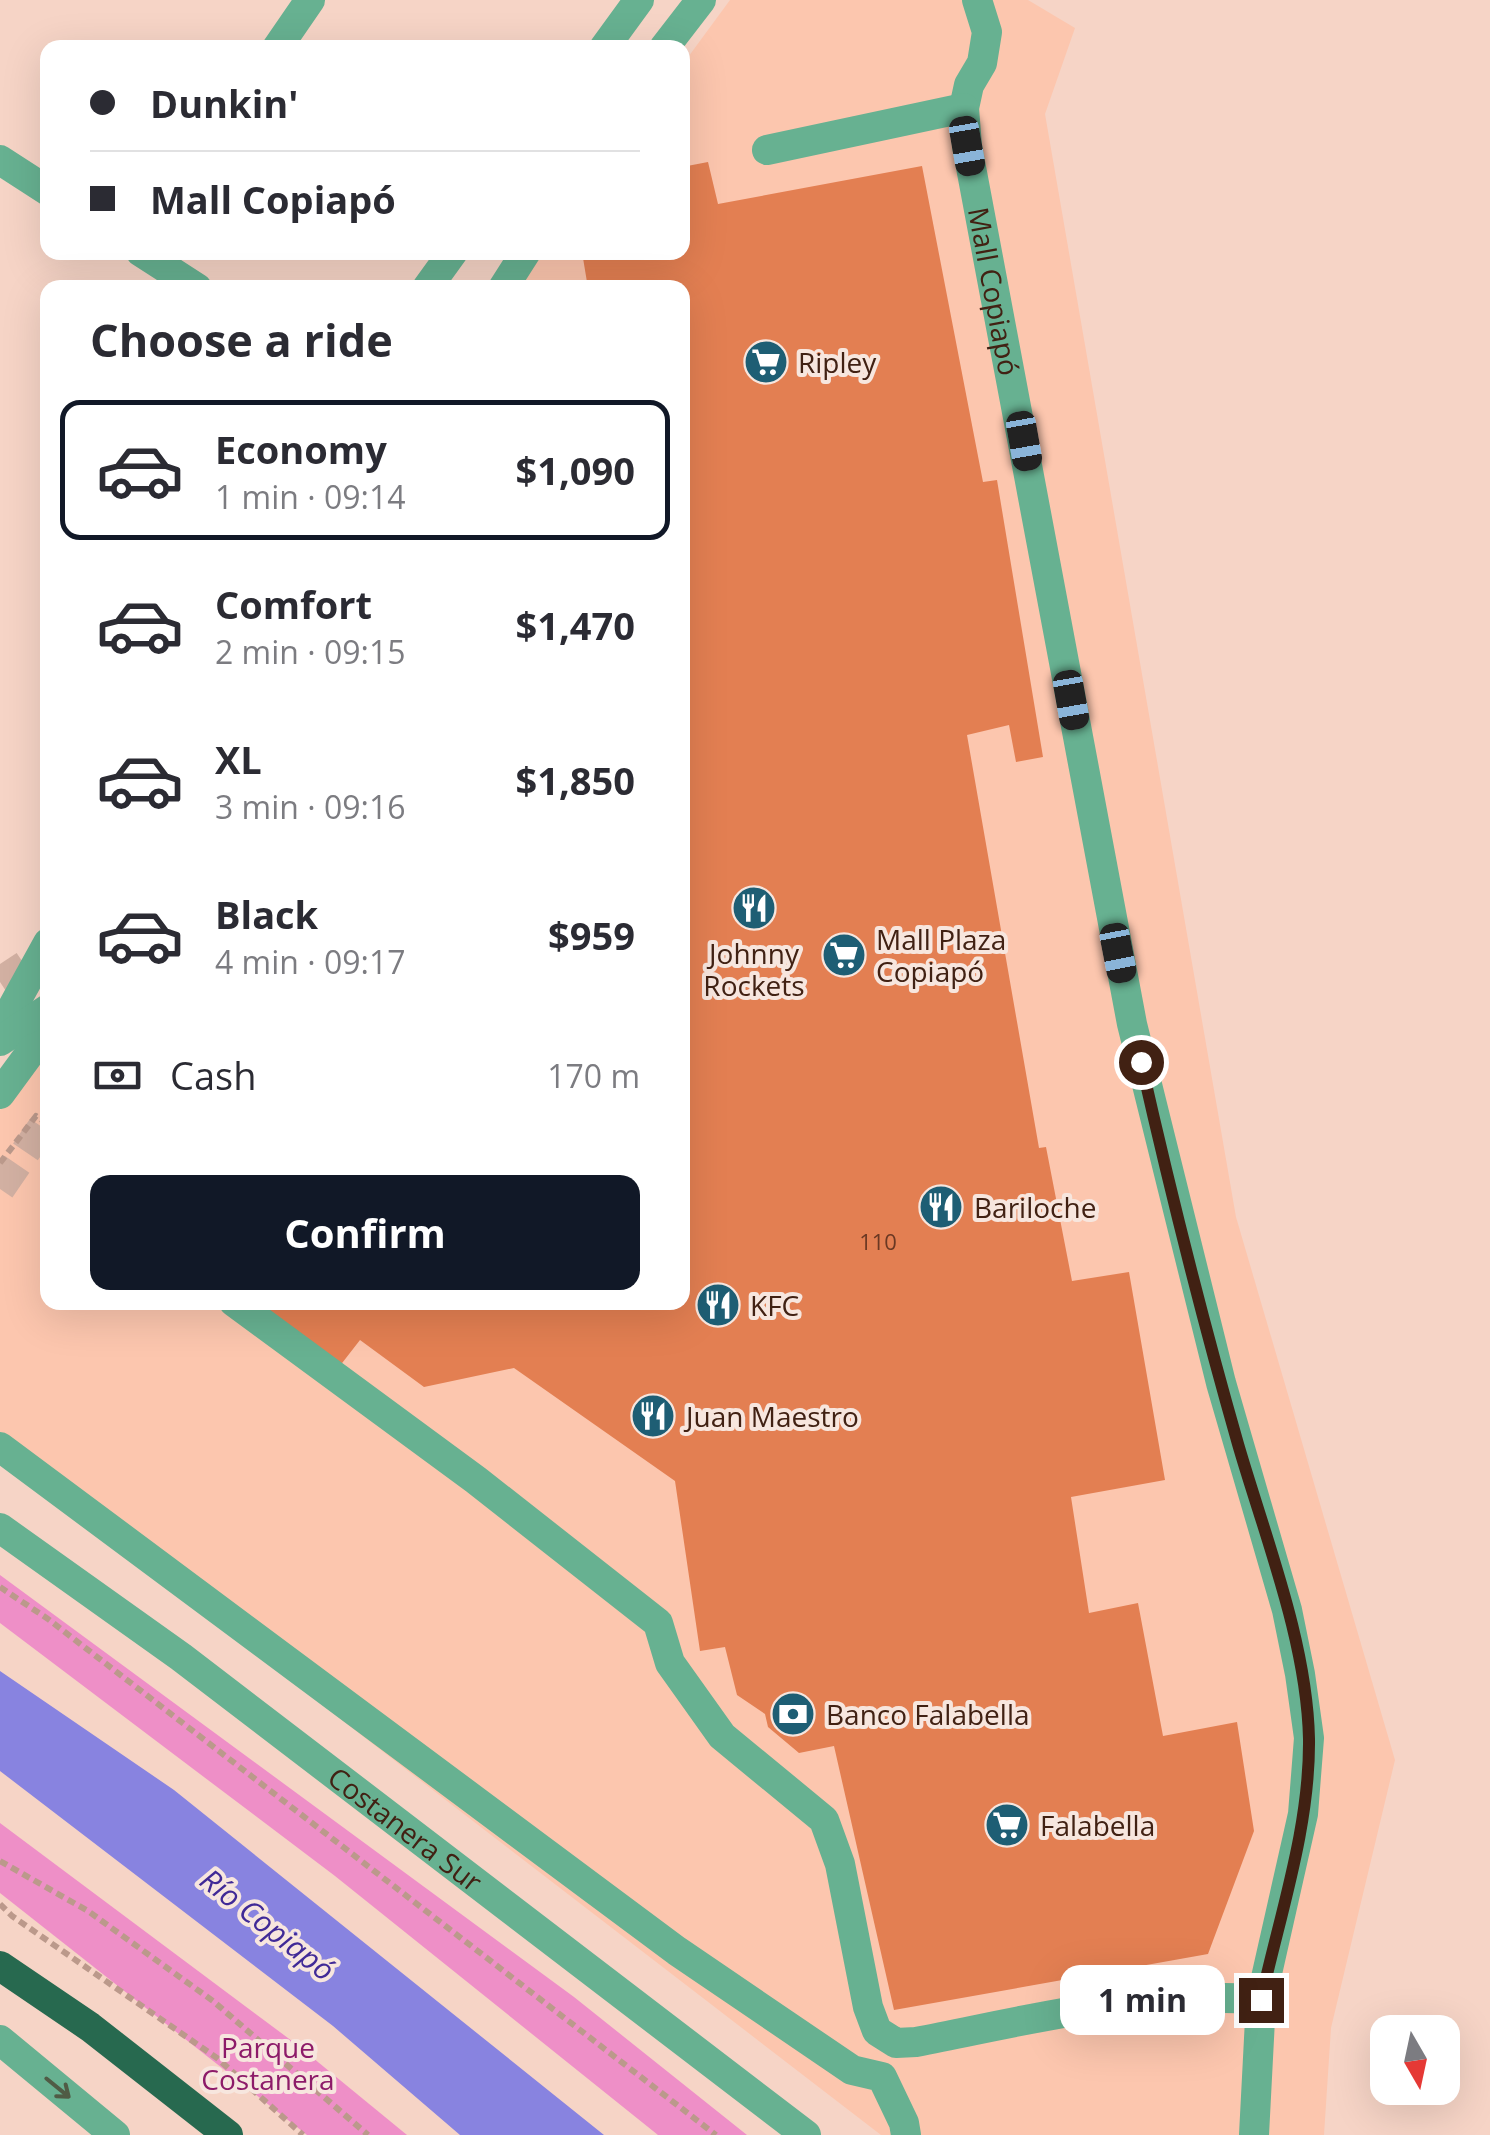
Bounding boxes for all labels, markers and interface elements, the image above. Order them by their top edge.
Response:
text: Dunkin' [150,77,298,129]
car [947,114,987,178]
text: Mall Copiapó [150,173,396,225]
street label: Mall Copiapó [960,204,1029,379]
text: Choose a ride [90,309,393,370]
supermarket icon: Ripley [743,339,789,385]
place label: Ripley [798,343,877,381]
car [1004,409,1044,473]
text: Economy [215,423,387,475]
icon: car [95,425,185,515]
text: $1,090 [516,444,635,496]
text: 1 min · 09:14 [215,475,406,518]
text: Comfort [215,578,372,630]
icon: car [95,580,185,670]
text: $1,470 [516,599,635,651]
text: 2 min · 09:15 [215,630,406,673]
car [1051,668,1091,732]
text: XL [215,733,262,785]
icon: car [95,735,185,825]
text: $1,850 [516,754,635,806]
text: 3 min · 09:16 [215,785,406,828]
restaurant icon: Johnny Rockets [731,885,777,931]
text: Black [215,888,318,940]
icon: car [95,890,185,980]
text: $959 [548,909,635,961]
place label: Mall Plaza Copiapó [876,920,1006,990]
car [1098,921,1138,985]
supermarket icon: Mall Plaza Copiapó [821,932,867,978]
place label: Johnny Rockets [703,934,805,1004]
text: 4 min · 09:17 [215,940,406,983]
route start [1119,1040,1164,1085]
icon: cash [90,1048,145,1103]
text: Cash [170,1049,256,1101]
text: 170 m [547,1054,640,1097]
button: Confirm [90,1175,640,1290]
restaurant icon: Bariloche [918,1184,964,1230]
place label: Bariloche [974,1188,1096,1226]
house number: 110 [859,1226,897,1256]
restaurant icon: KFC [695,1282,741,1328]
place label: KFC [750,1286,799,1324]
restaurant icon: Juan Maestro [630,1393,676,1439]
place label: Juan Maestro [683,1397,859,1435]
bank icon: Banco Falabella [770,1691,816,1737]
place label: Banco Falabella [826,1695,1030,1733]
street label: Costanera Sur [321,1758,491,1900]
supermarket icon: Falabella [984,1802,1030,1848]
place label: Falabella [1040,1806,1155,1844]
water label: Río Copiapó [192,1859,344,1989]
callout: 1 min [1061,1965,1226,2035]
text: 1 min [1098,1978,1187,2021]
route end [1239,1978,1284,2023]
north arrow [1370,2015,1460,2105]
map controls [1370,2015,1460,2105]
park label: Parque Costanera [201,2028,335,2098]
one-way arrow [44,2076,70,2098]

